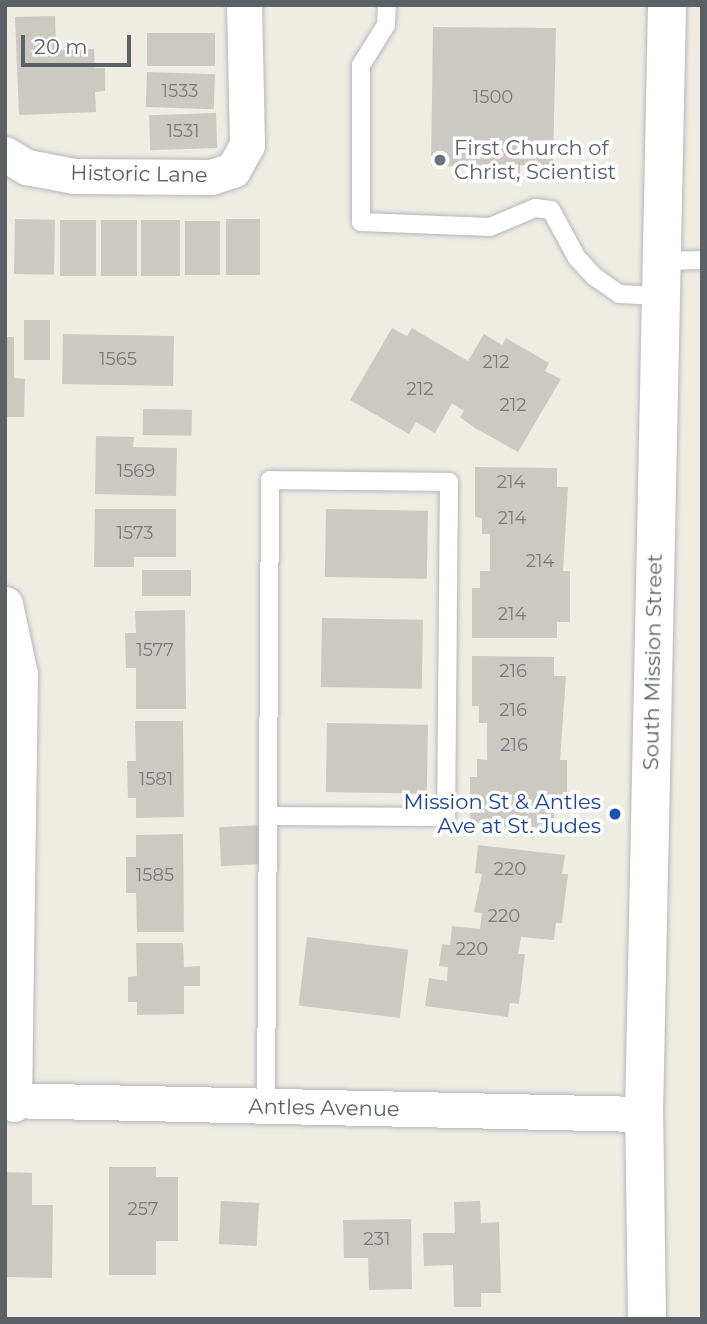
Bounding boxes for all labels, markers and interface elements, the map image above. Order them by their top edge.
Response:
scale bar [24,21,135,65]
text: 20 m [34,34,88,59]
house number: 1533 [162,80,198,102]
house number: 1500 [473,86,513,108]
house number: 1531 [166,120,200,142]
place label: First Church of Christ, Scientist [454,135,616,185]
marker: First Church of Christ, Scientist [432,152,448,168]
street label: Historic Lane [70,160,208,188]
house number: 1565 [99,348,137,370]
house number: 212 [483,351,509,373]
house number: 212 [407,378,433,400]
house number: 212 [500,394,526,416]
house number: 1569 [117,460,155,482]
house number: 214 [497,471,525,493]
house number: 214 [498,507,526,529]
house number: 1573 [116,522,154,544]
house number: 214 [526,550,554,572]
street label: South Mission Street [639,553,667,771]
house number: 214 [498,603,526,625]
house number: 1577 [136,639,174,661]
house number: 216 [499,660,527,682]
house number: 216 [499,699,527,721]
house number: 216 [500,734,528,756]
house number: 1581 [139,768,173,790]
place label: Mission St & Antles Ave at St. Judes [403,789,601,839]
marker: Mission St & Antles Ave at St. Judes [607,806,623,822]
house number: 220 [494,858,526,880]
house number: 1585 [136,864,174,886]
house number: 220 [488,905,520,927]
house number: 220 [456,938,488,960]
street label: Antles Avenue [248,1094,400,1122]
house number: 257 [128,1198,158,1220]
house number: 231 [364,1228,390,1250]

